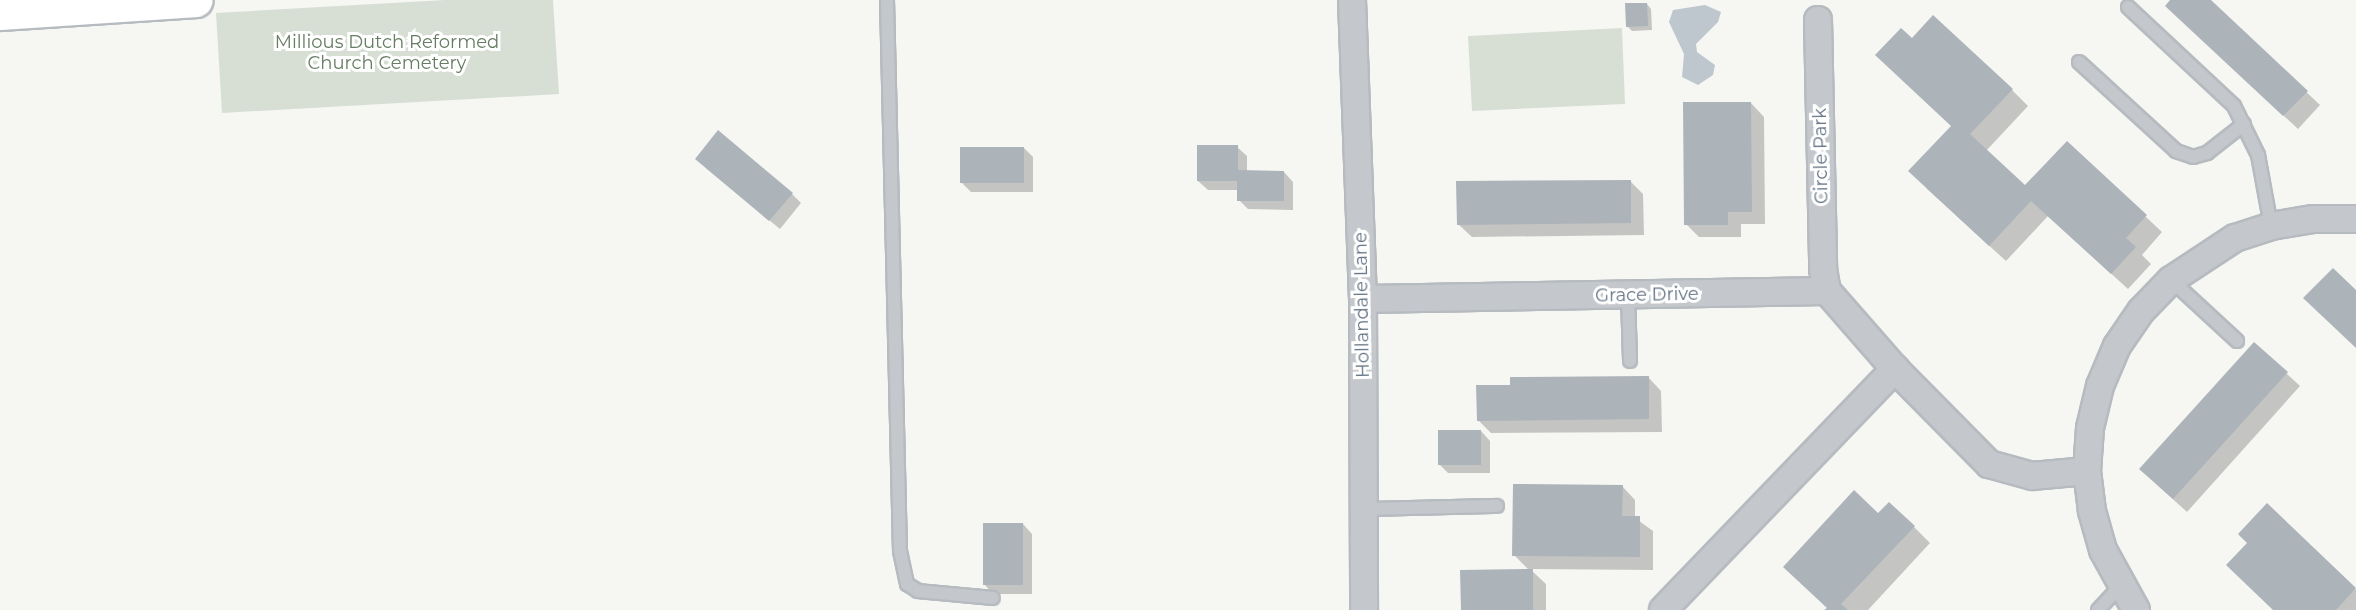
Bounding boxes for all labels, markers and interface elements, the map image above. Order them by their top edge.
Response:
park label: Millious Dutch Reformed Church Cemetery [275,32,499,74]
street label: Circle Park [1809,108,1833,204]
street label: Hollandale Lane [1350,232,1374,378]
street label: Grace Drive [1595,283,1699,307]

